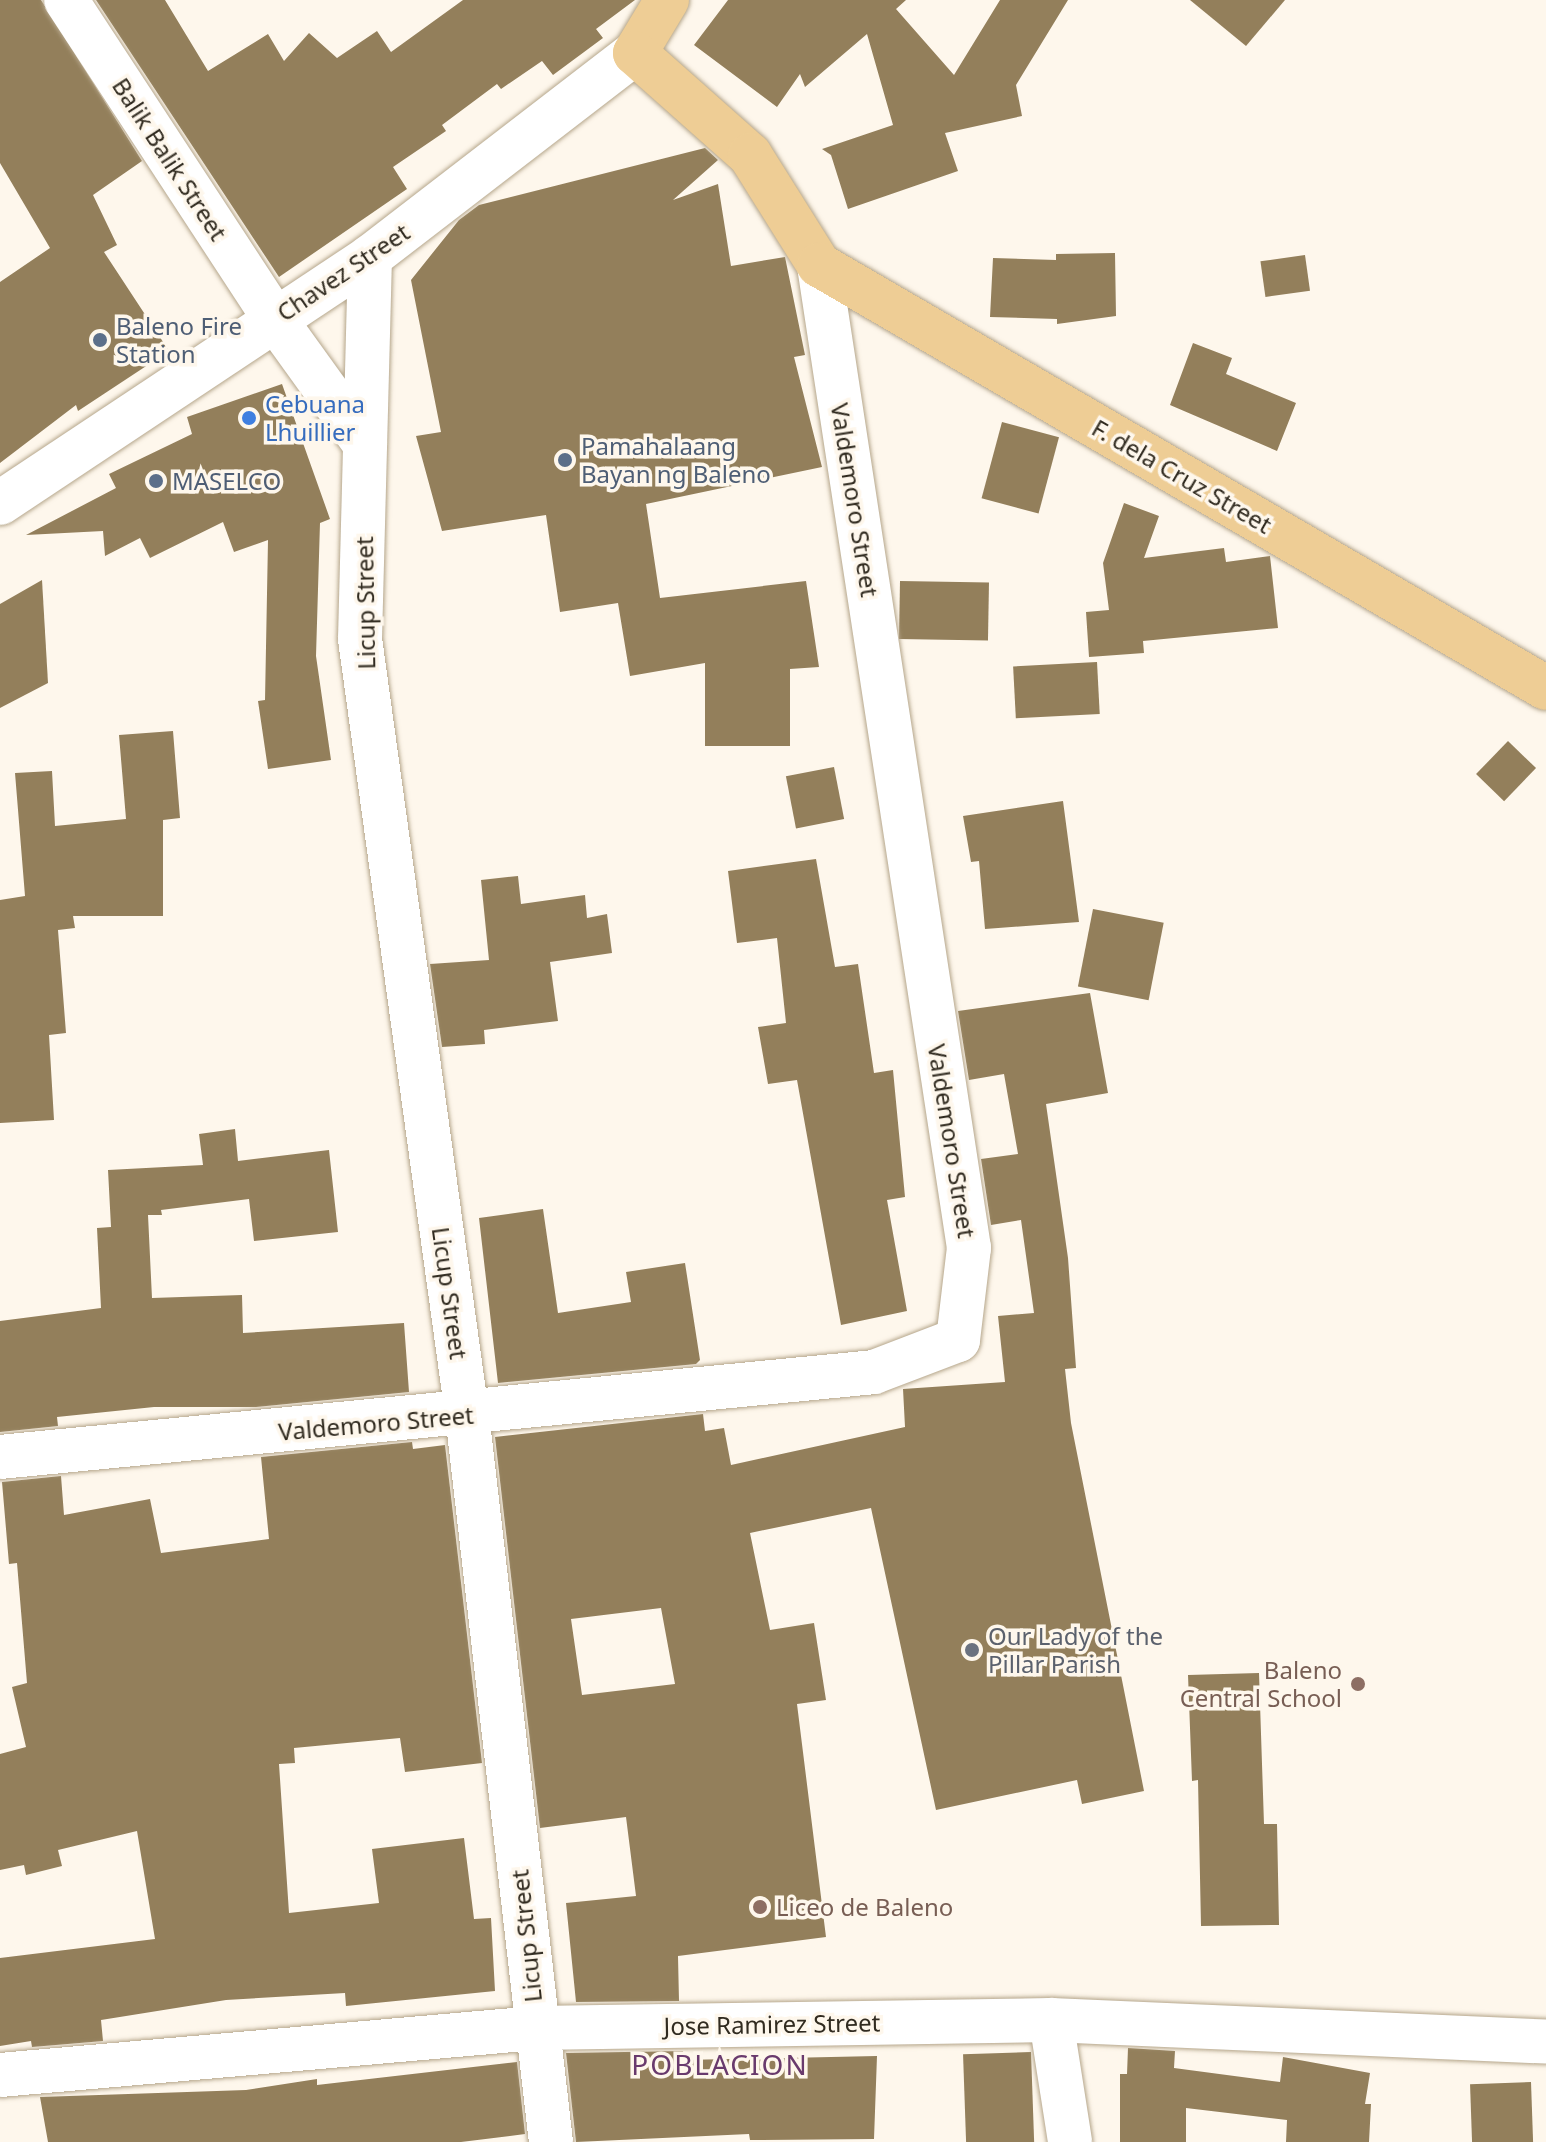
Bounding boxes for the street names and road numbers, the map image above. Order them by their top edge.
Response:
street label: Balik Balik Street [107,72,233,246]
street label: Chavez Street [271,217,415,327]
street label: Valdemoro Street [825,401,885,599]
street label: F. dela Cruz Street [1087,413,1277,539]
street label: Licup Street [349,536,381,670]
street label: Valdemoro Street [922,1042,982,1240]
street label: Licup Street [426,1225,474,1361]
street label: Valdemoro Street [277,1400,475,1446]
street label: Licup Street [505,1868,547,2004]
street label: Jose Ramirez Street [663,2008,881,2040]

